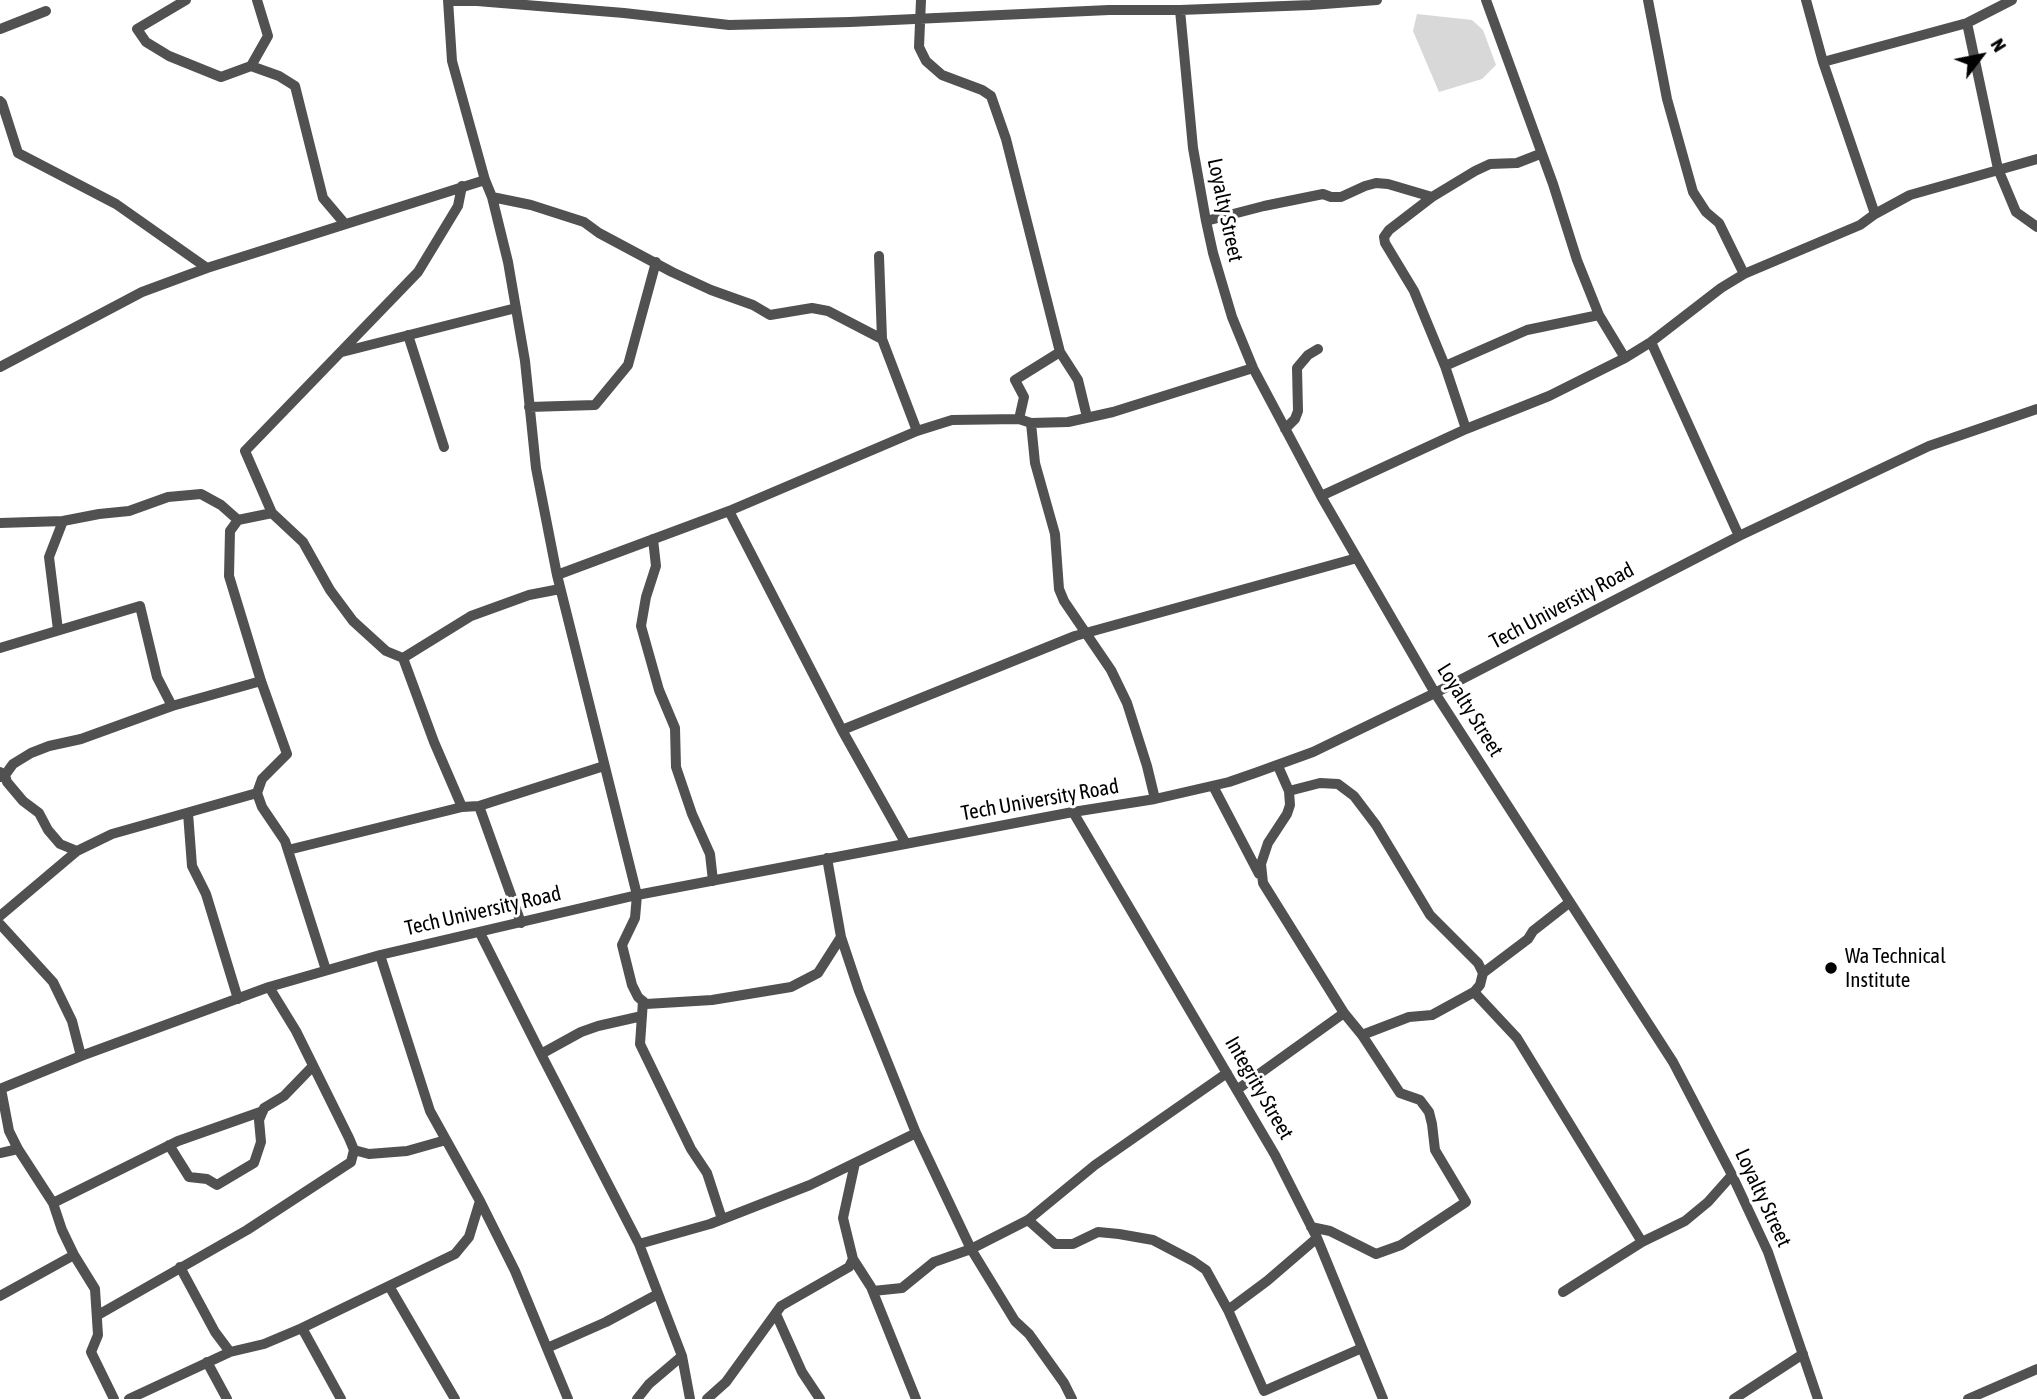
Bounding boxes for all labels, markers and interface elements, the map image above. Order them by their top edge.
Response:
north arrow [1946,21,2016,91]
text: N [1987,34,2011,55]
street label: Loyalty Street [1202,156,1248,264]
street label: Tech University Road [1486,557,1638,655]
street label: Loyalty Street [1431,659,1509,761]
street label: Tech University Road [959,774,1121,826]
street label: Tech University Road [402,881,564,941]
place label: Wa Technical Institute [1845,943,1946,993]
marker: Wa Technical Institute [1823,960,1839,976]
street label: Integrity Street [1219,1032,1299,1144]
street label: Loyalty Street [1729,1145,1797,1251]

